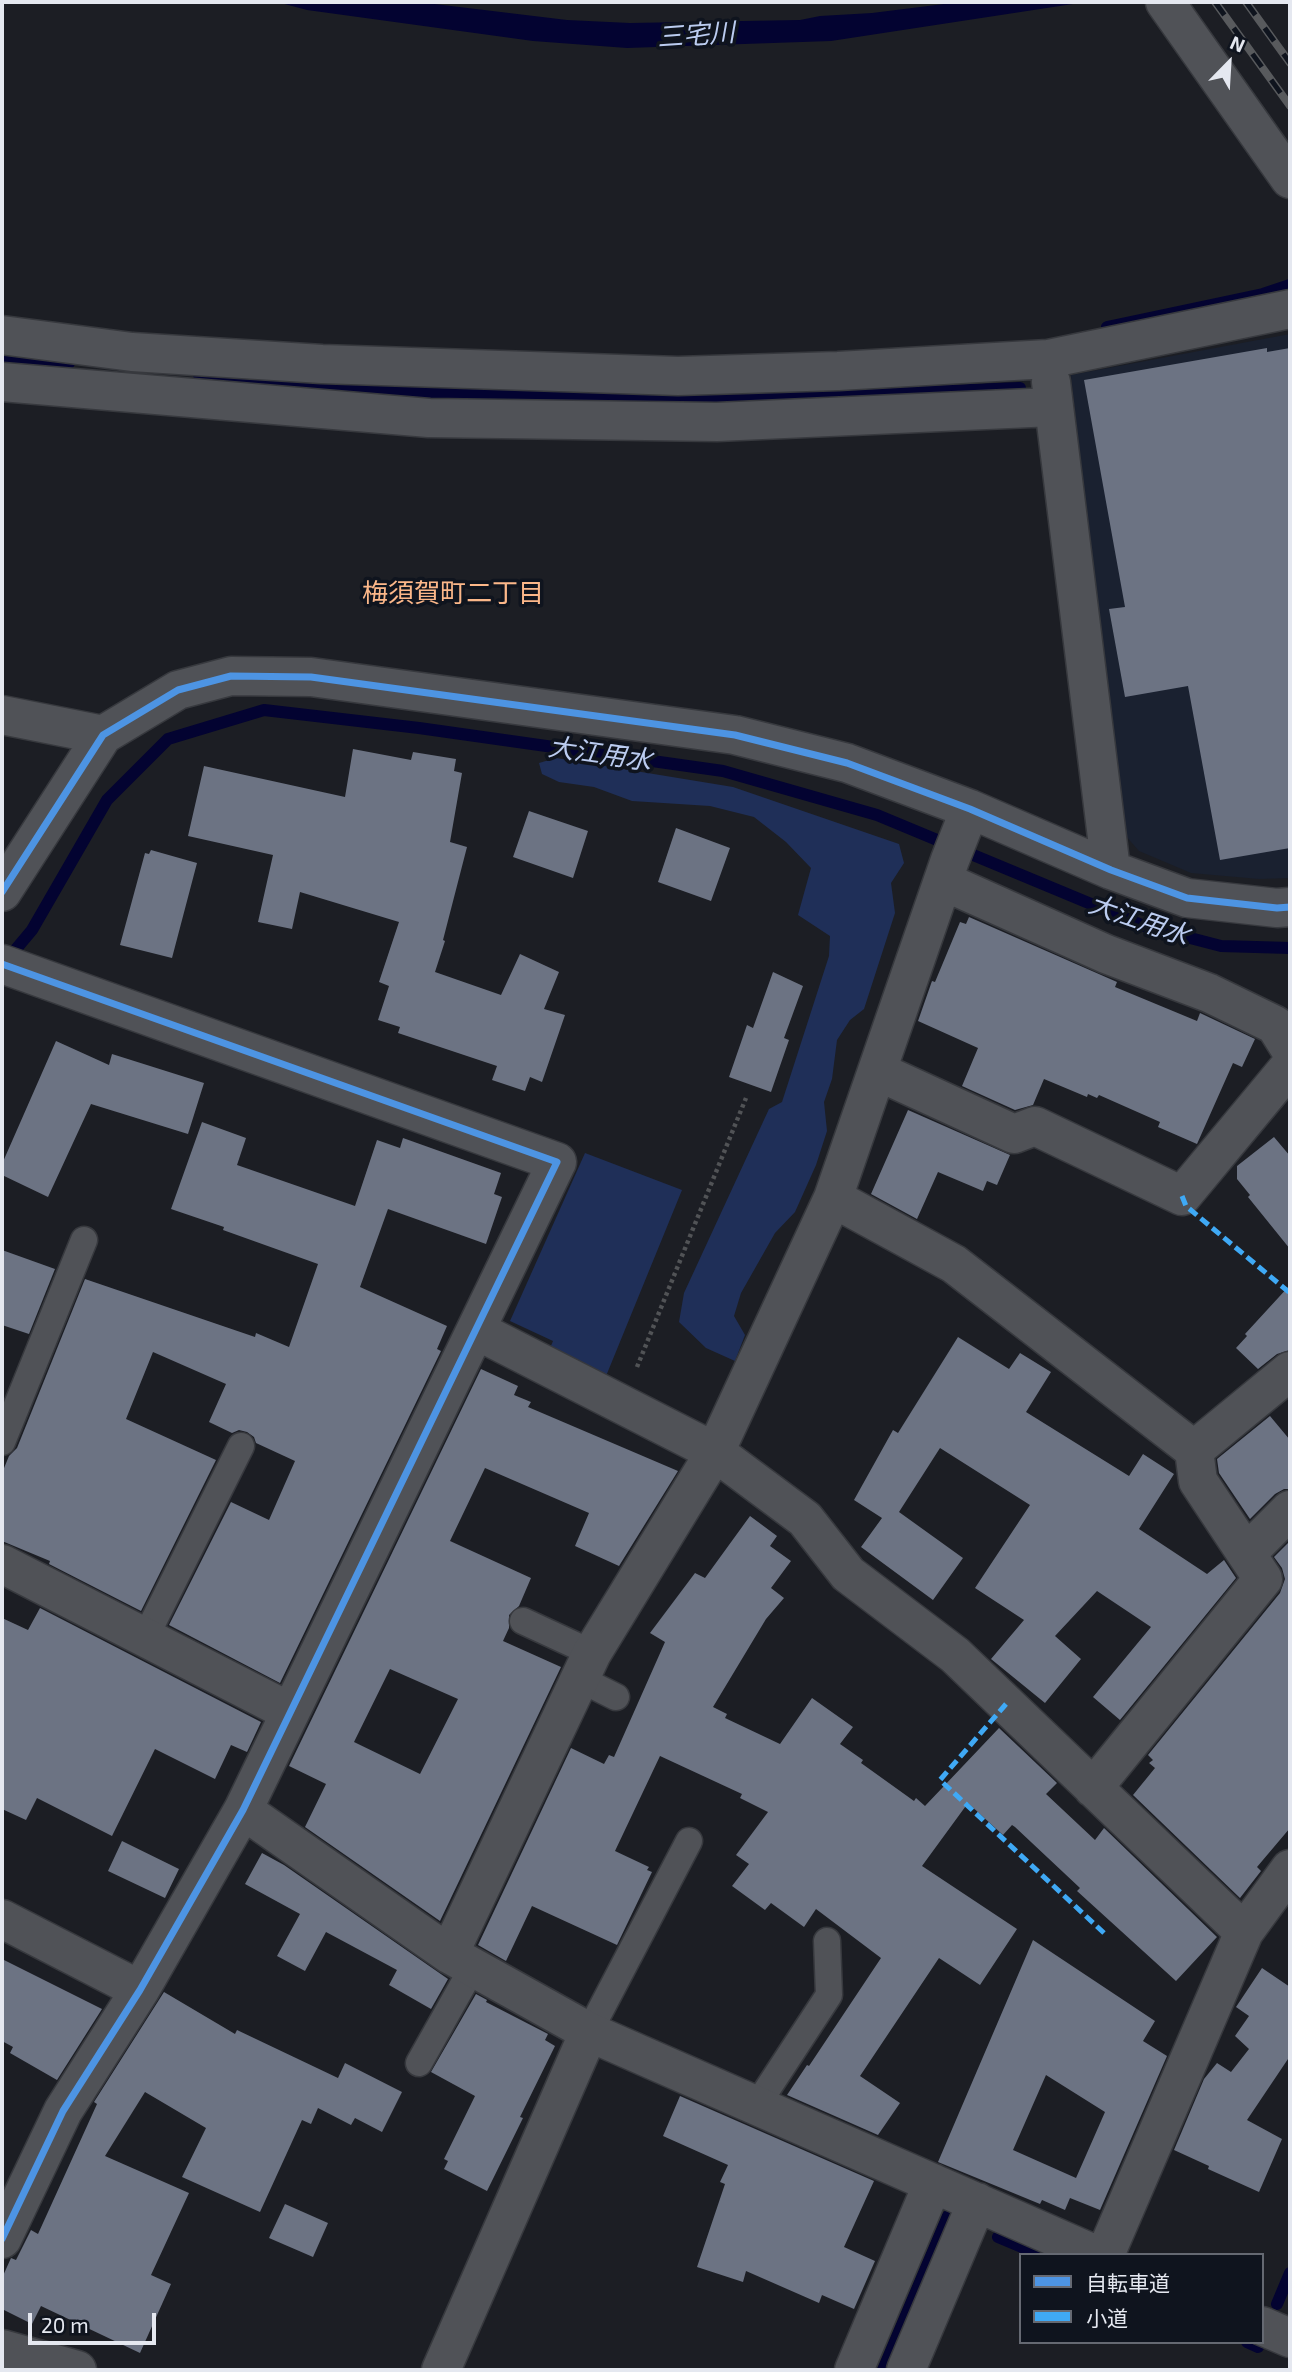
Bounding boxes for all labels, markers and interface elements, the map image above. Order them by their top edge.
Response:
water label: 三宅川 [656,17,736,53]
north arrow [1194,28,1264,98]
text: N [1227,30,1249,57]
district label: 梅須賀町二丁目 [362,577,544,609]
water label: 大江用水 [546,731,654,777]
water label: 大江用水 [1085,888,1193,952]
legend [1019,2253,1264,2344]
text: 自転車道 [1086,2270,1170,2295]
scale bar [32,2298,159,2342]
text: 小道 [1086,2305,1128,2330]
text: 20 m [41,2312,89,2337]

